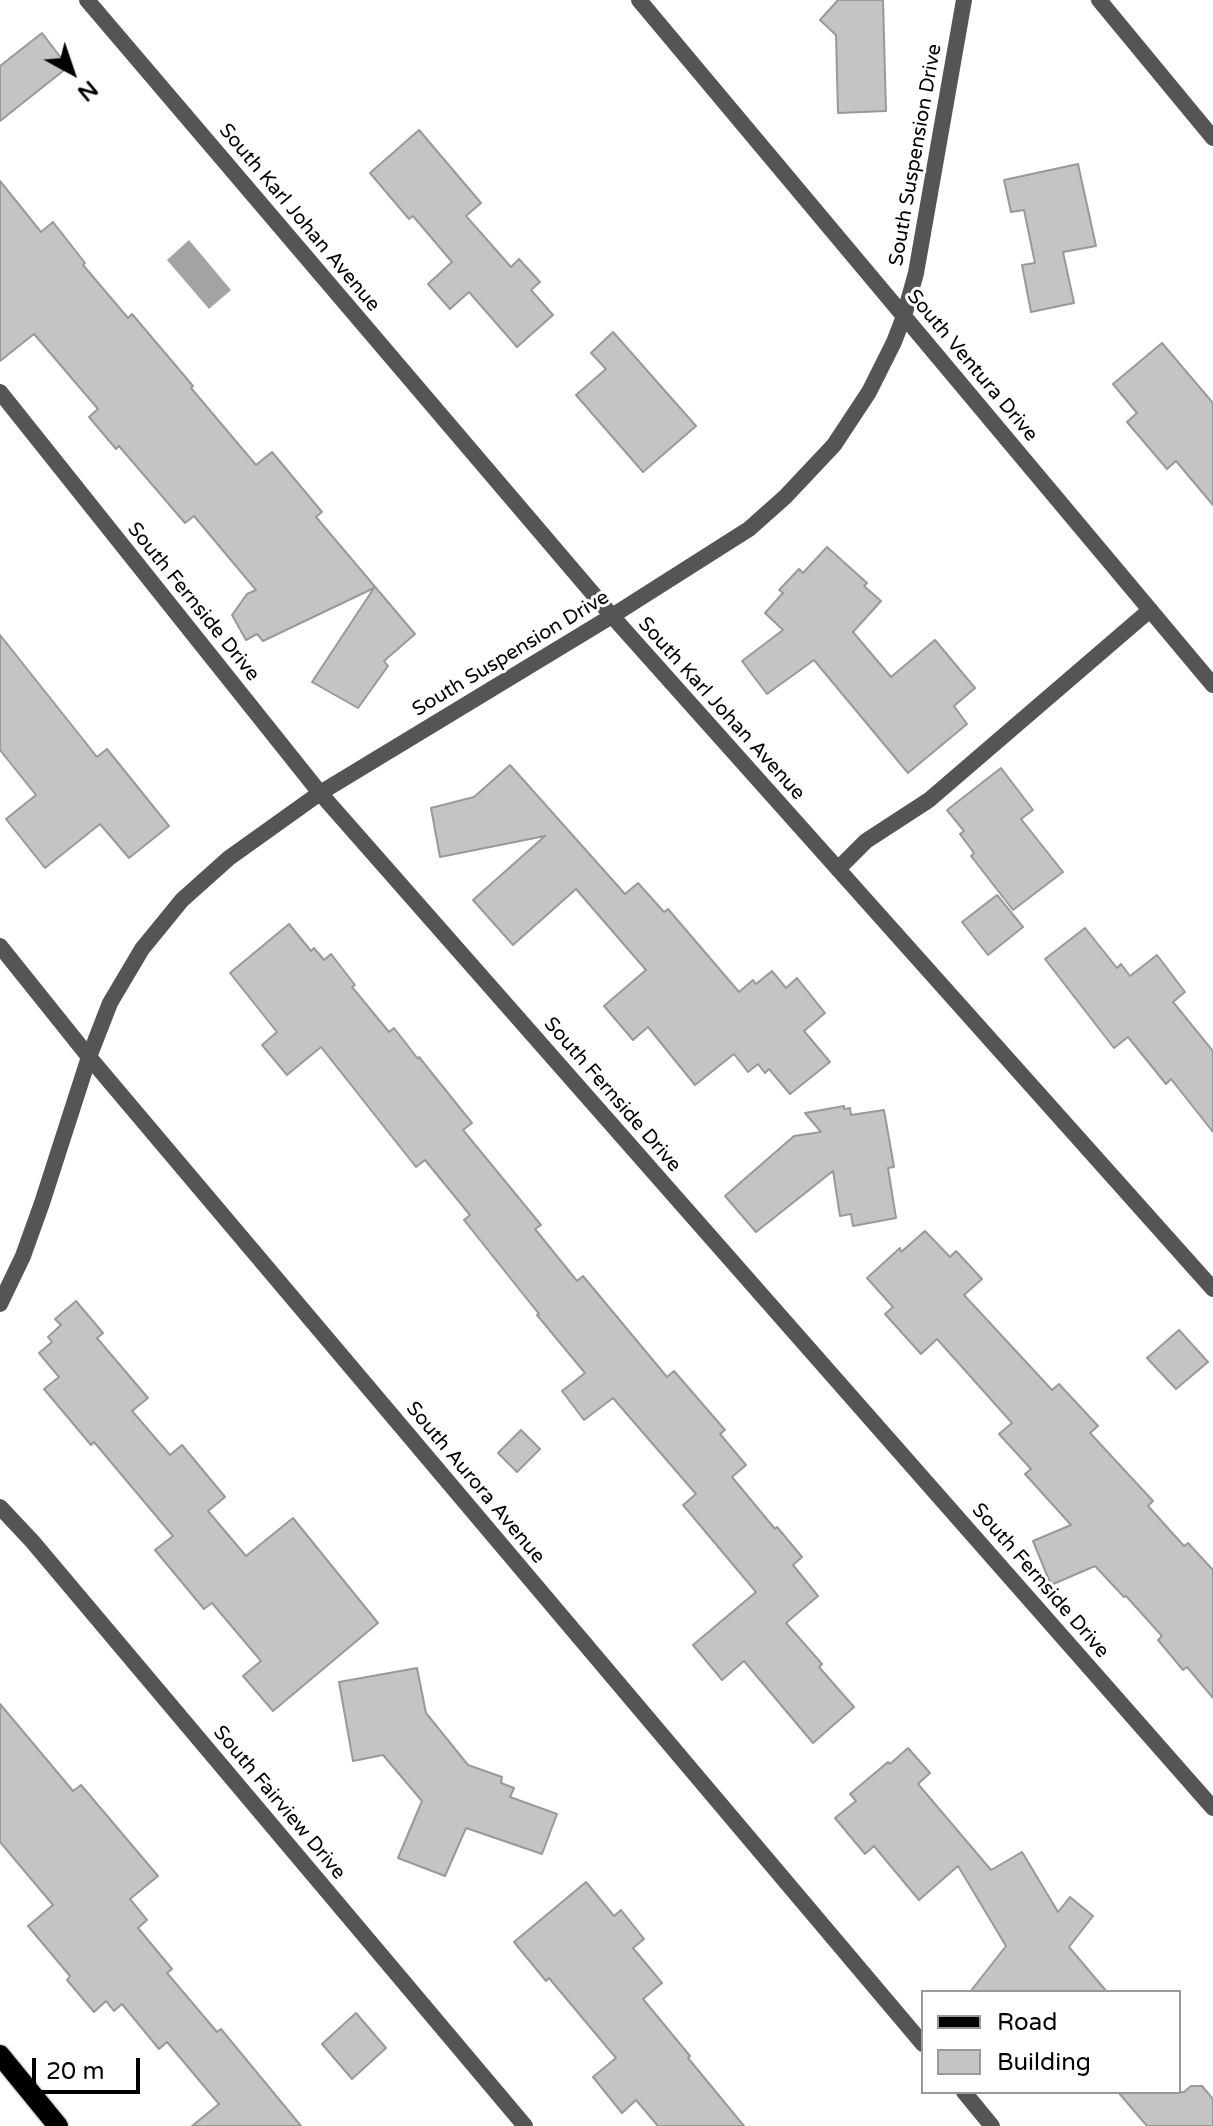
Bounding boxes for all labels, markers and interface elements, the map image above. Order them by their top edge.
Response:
north arrow [32,32,112,112]
street label: South Suspension Drive [885,42,947,268]
text: N [72,75,103,106]
street label: South Karl Johan Avenue [213,119,385,317]
street label: South Ventura Drive [901,285,1043,447]
street label: South Fernside Drive [122,518,264,686]
street label: South Suspension Drive [408,586,614,722]
street label: South Karl Johan Avenue [632,613,810,805]
street label: South Fernside Drive [538,1013,686,1177]
street label: South Aurora Avenue [400,1397,550,1569]
street label: South Fernside Drive [966,1499,1114,1663]
street label: South Fairview Drive [208,1721,350,1885]
legend [921,1990,1181,2094]
text: Road [997,2008,1057,2037]
scale bar [36,2042,144,2092]
text: Building [997,2048,1091,2077]
text: 20 m [46,2057,104,2086]

